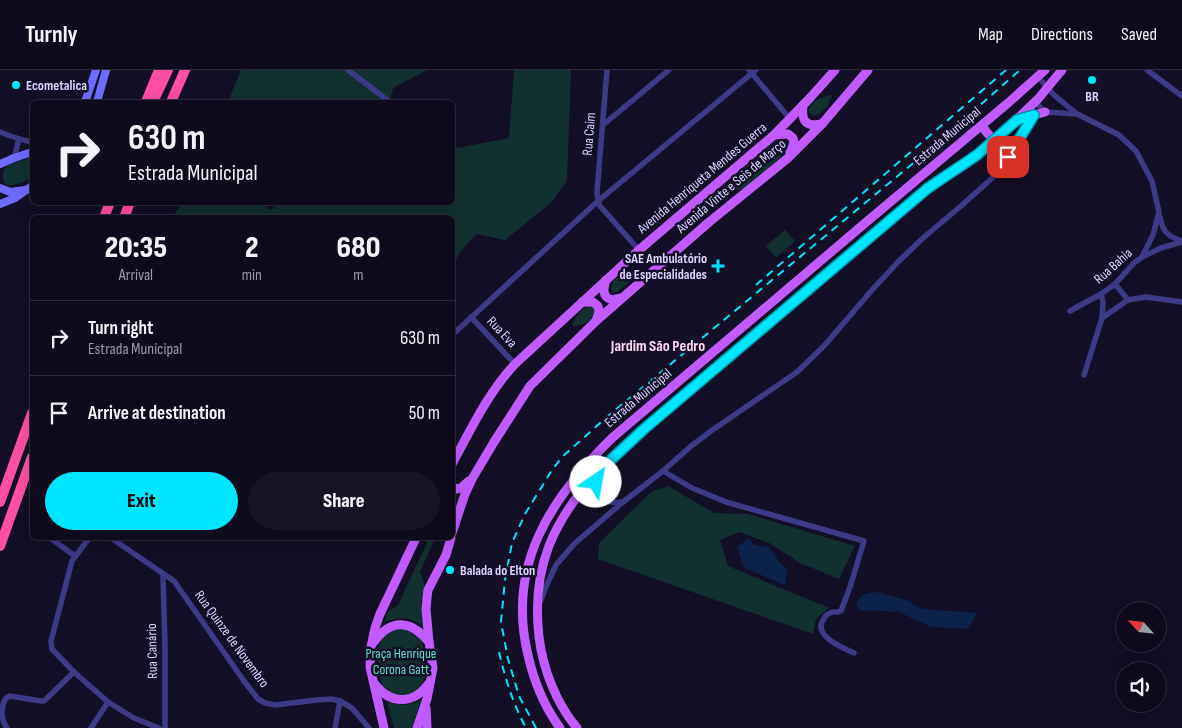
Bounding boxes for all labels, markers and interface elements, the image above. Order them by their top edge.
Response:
text: Turnly [25,20,78,49]
text: Map [978,24,1003,45]
text: Directions [1031,24,1093,45]
text: Saved [1121,24,1157,45]
marker: BR [1086,74,1098,86]
place label: Ecometalica [26,77,87,94]
marker: Ecometalica [10,79,22,91]
place label: BR [1085,88,1099,105]
street label: Estrada Municipal [910,103,984,169]
street label: Rua Caim [579,112,599,156]
text: 630 m [128,117,206,160]
street label: Avenida Henriqueta Mendes Guerra [633,119,770,238]
icon: right [45,120,110,185]
street label: Avenida Vinte e Seis de Março [672,135,789,237]
pin [987,136,1029,178]
icon: arrive [994,143,1022,171]
text: Estrada Municipal [128,160,258,187]
text: 20:35 [105,230,167,266]
text: 2 [245,230,259,266]
text: 680 [336,230,380,266]
street label: Rua Bahia [1090,244,1136,288]
place label: SAE Ambulatório de Especialidades [620,250,707,283]
marker: SAE Ambulatório de Especialidades [711,259,725,273]
text: Arrival [119,266,153,285]
text: min [242,266,262,285]
text: m [353,266,364,285]
street label: Rua Eva [483,313,521,351]
text: Turn right [88,317,153,340]
icon: right [45,324,73,352]
text: 630 m [400,327,440,350]
district label: Jardim São Pedro [610,337,705,356]
text: Estrada Municipal [88,340,182,359]
street label: Estrada Municipal [601,365,675,431]
icon: arrive [45,399,73,427]
text: Arrive at destination [88,402,226,425]
text: 50 m [409,402,440,425]
position arrow [569,455,621,507]
button: Exit [45,472,238,530]
button: Share [248,472,440,530]
place label: Balada do Elton [460,562,535,579]
marker: Balada do Elton [444,564,456,576]
street label: Rua Quinze de Novembro [191,587,273,691]
north arrow [1116,602,1166,652]
map controls [1116,602,1166,712]
street label: Rua Canário [143,623,161,679]
park label: Praça Henrique Corona Gatt [366,645,436,678]
button: sound [1116,662,1166,712]

